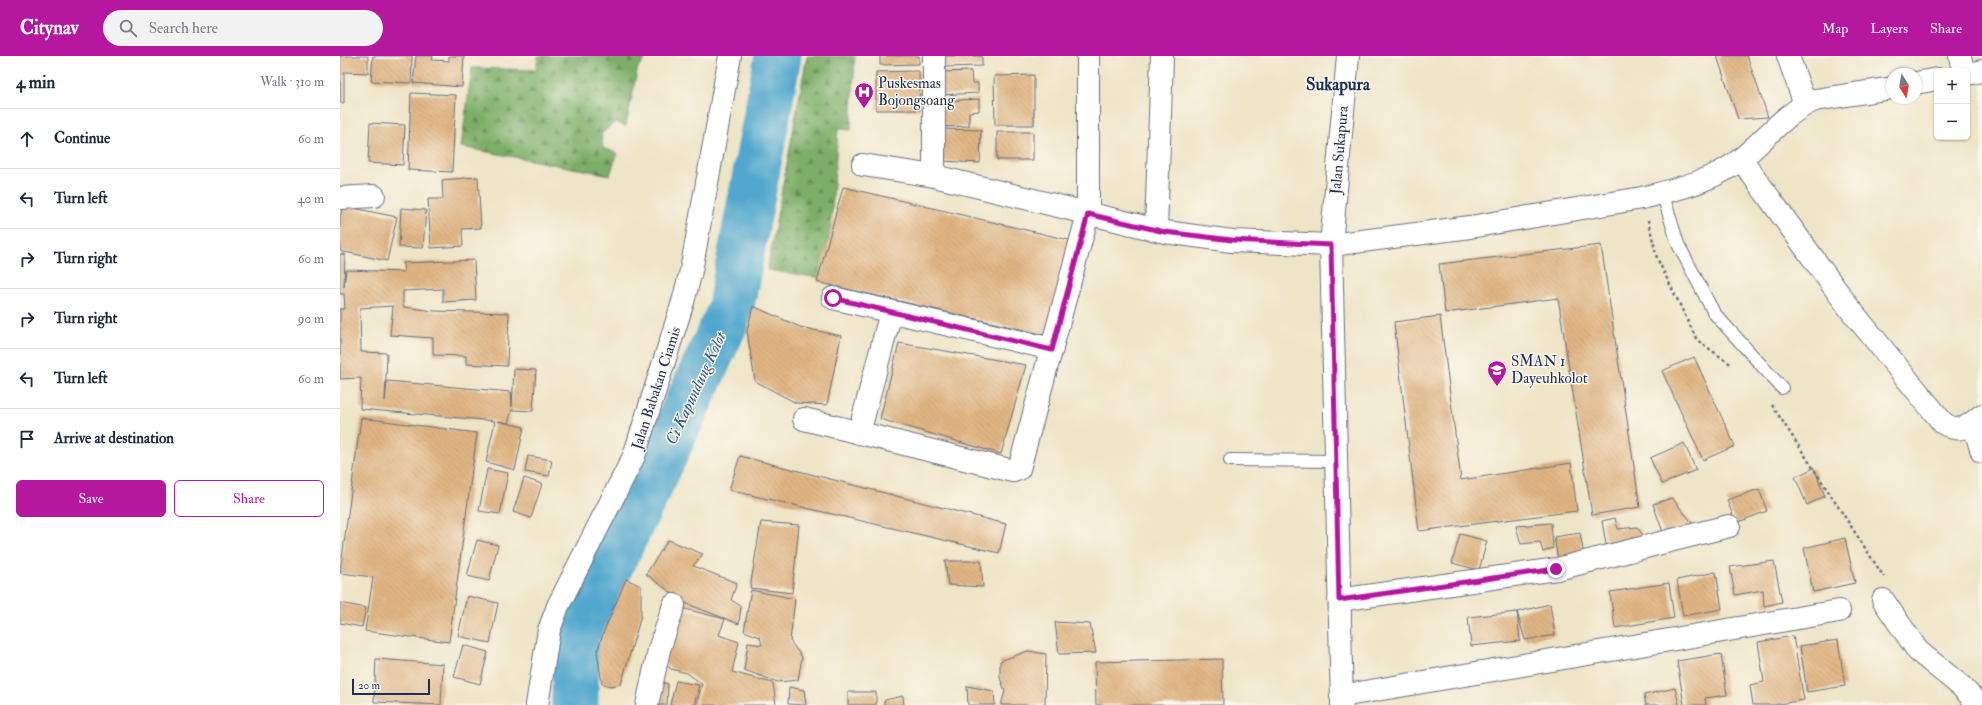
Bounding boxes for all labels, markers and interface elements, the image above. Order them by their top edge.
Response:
search box [103,10,383,46]
text: Citynav [20,16,79,40]
icon: search [117,17,139,39]
text: Search here [149,19,218,38]
text: Map [1822,20,1848,37]
text: Layers [1870,20,1908,37]
text: Share [1930,20,1962,37]
north arrow [1886,68,1922,104]
map controls [1934,68,1970,140]
button: + [1934,68,1970,104]
text: 4 min [16,72,55,93]
text: Walk · 310 m [260,74,324,90]
place label: Puskesmas Bojongsoang [878,74,955,110]
district label: Sukapura [1306,74,1371,96]
hospital icon: Puskesmas Bojongsoang [853,81,875,109]
street label: Jalan Sukapura [1326,104,1354,196]
button: − [1934,104,1970,140]
icon: ahead [16,128,38,150]
text: Continue [54,129,110,148]
text: 60 m [298,131,324,147]
icon: left [16,188,38,210]
text: Turn left [54,189,108,208]
text: 40 m [298,191,324,207]
icon: right [16,248,38,270]
text: Turn right [54,249,117,268]
text: 60 m [298,251,324,267]
route start [824,289,842,307]
icon: right [16,308,38,330]
text: Turn right [54,309,117,328]
text: 90 m [298,311,324,327]
street label: Jalan Babakan Ciamis [627,324,686,453]
water label: Ci Kapundung Kolot [661,328,731,448]
place label: SMAN 1 Dayeuhkolot [1511,352,1588,388]
school or university icon: SMAN 1 Dayeuhkolot [1486,359,1508,387]
icon: left [16,368,38,390]
text: Turn left [54,369,108,388]
text: 60 m [298,371,324,387]
icon: arrive [16,428,38,450]
text: Arrive at destination [54,429,174,448]
button: Save [16,480,166,517]
button: Share [174,480,324,517]
route end [1547,560,1565,578]
scale bar [352,677,430,696]
text: 20 m [358,679,380,692]

